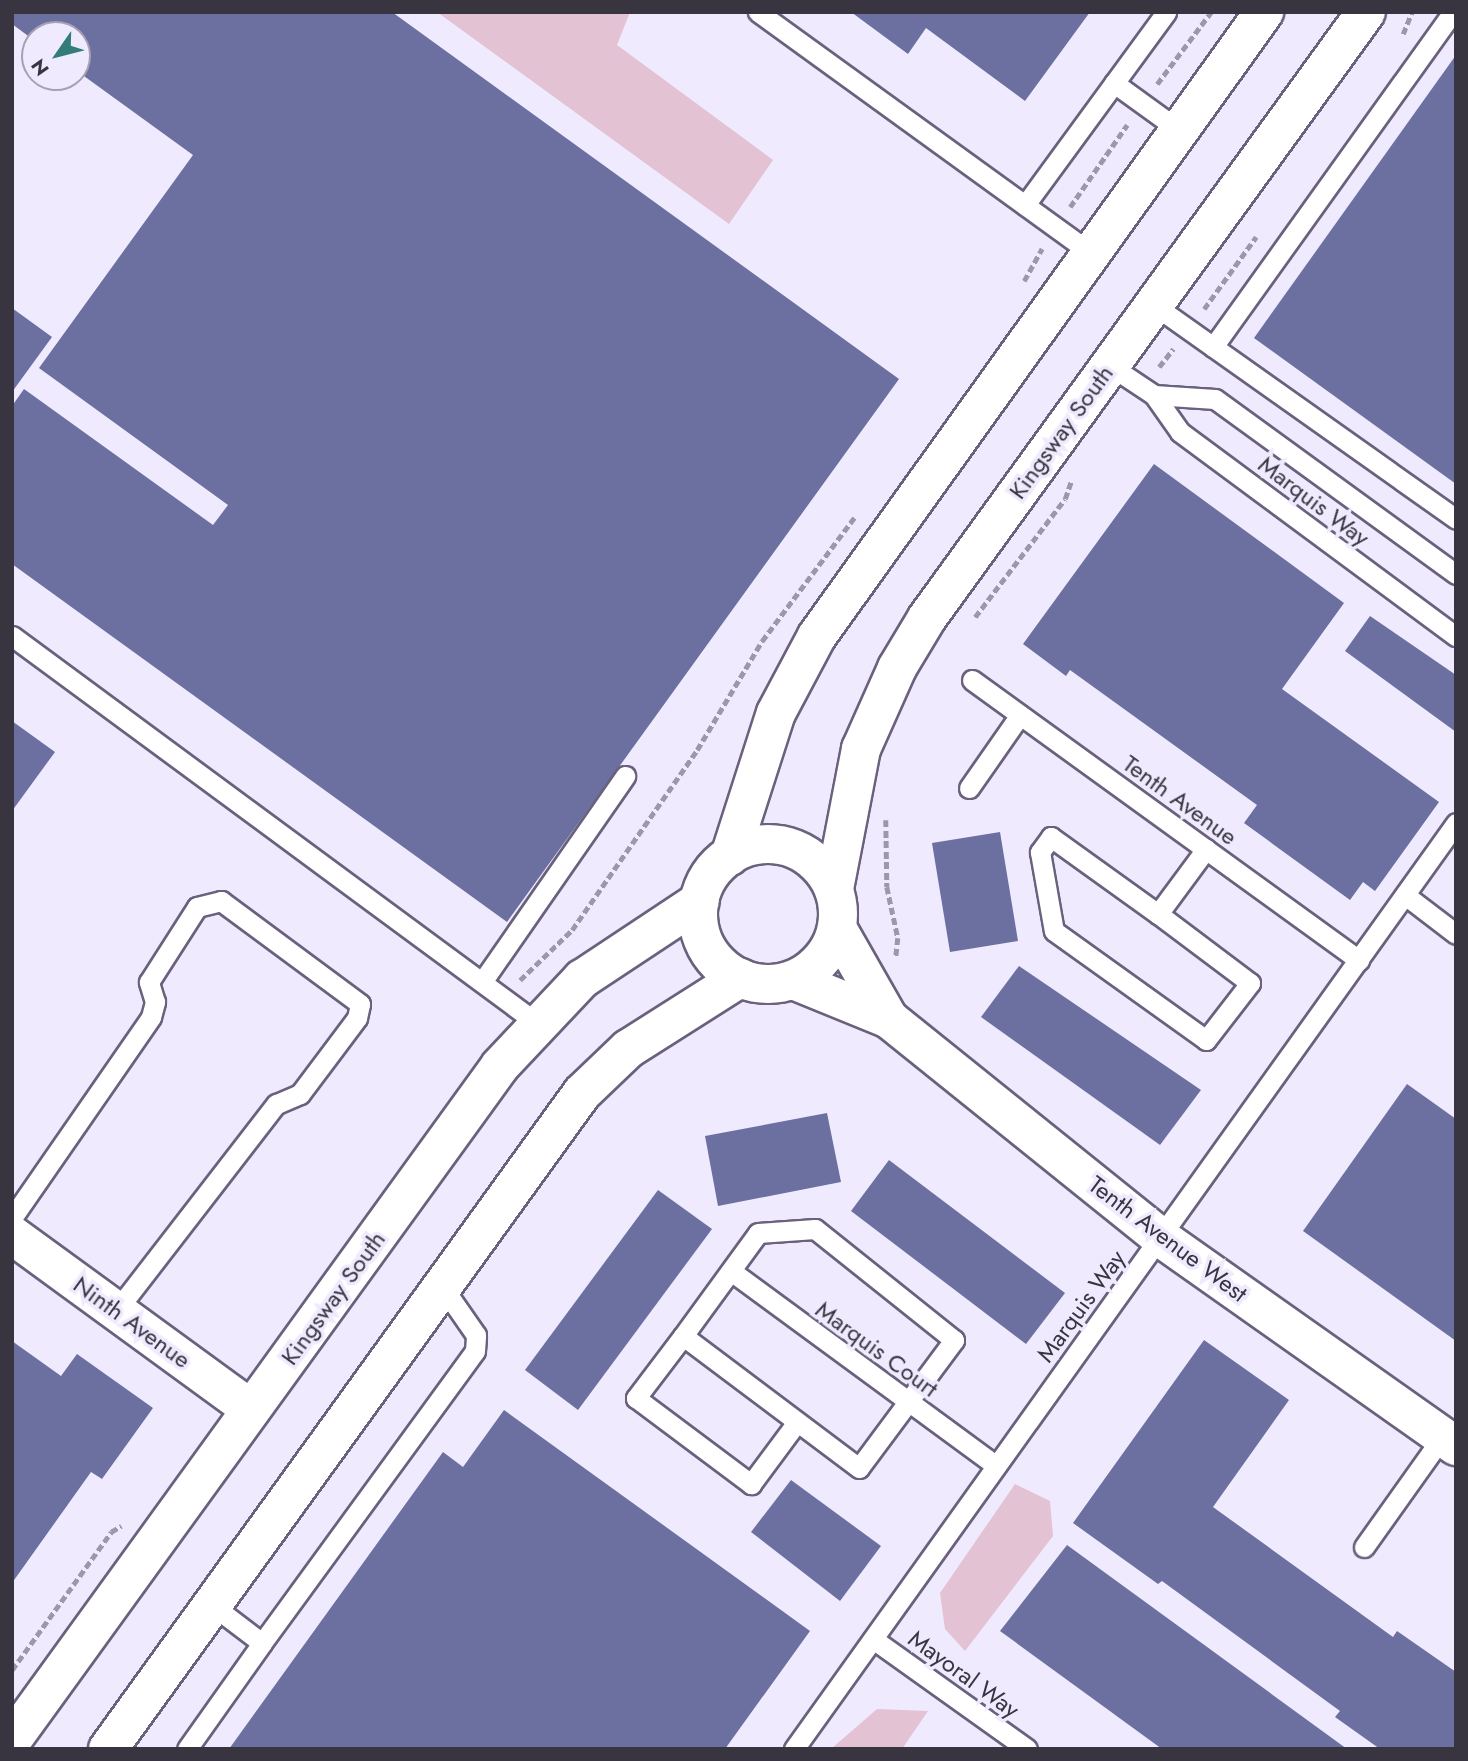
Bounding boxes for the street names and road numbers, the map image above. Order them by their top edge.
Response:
street label: Kingsway South [1003,359,1119,505]
street label: Marquis Way [1253,450,1375,552]
street label: Tenth Avenue [1117,749,1243,851]
street label: Tenth Avenue West [1083,1170,1253,1308]
street label: Kingsway South [275,1225,391,1371]
street label: Marquis Way [1031,1244,1131,1368]
street label: Ninth Avenue [68,1270,196,1374]
street label: Marquis Court [810,1295,944,1403]
street label: Mayoral Way [903,1624,1025,1724]

